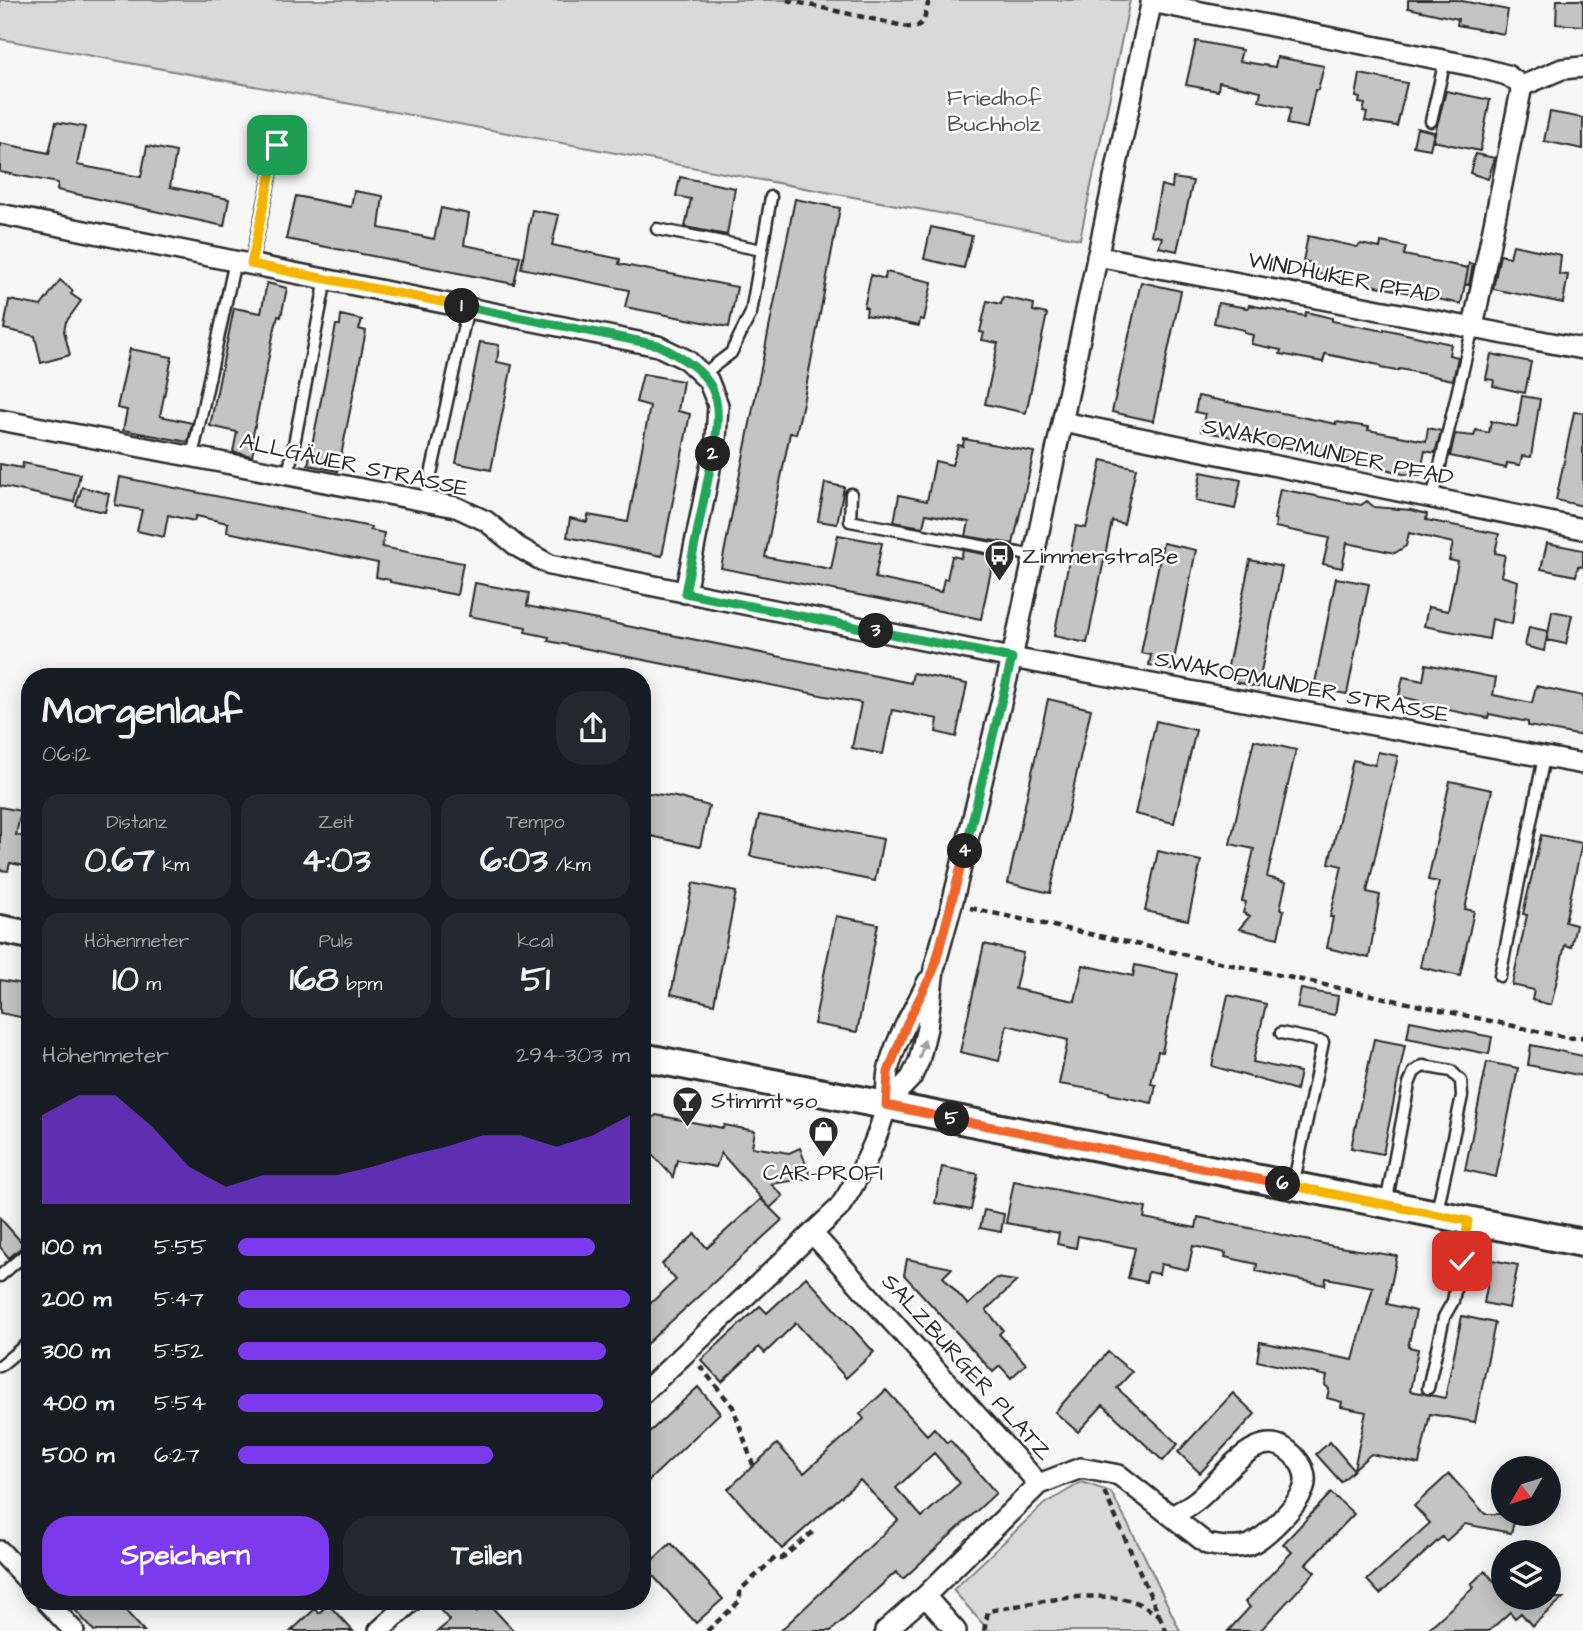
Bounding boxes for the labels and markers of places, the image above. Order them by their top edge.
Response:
pin [247,115,307,175]
pin: 1 [444,288,480,324]
pin: 2 [696,436,730,472]
bus stop icon: Zimmerstraße [982,539,1016,583]
place label: Zimmerstraße [1022,540,1179,572]
pin: 3 [858,614,894,648]
pin: 4 [948,834,982,868]
bar icon: Stimmt so [671,1084,705,1128]
place label: Stimmt so [711,1085,817,1117]
pin: 5 [934,1102,970,1136]
shop icon: CAR-PROFI [806,1115,840,1159]
place label: CAR-PROFI [763,1157,883,1189]
pin: 6 [1266,1166,1300,1202]
pin [1432,1231,1492,1291]

